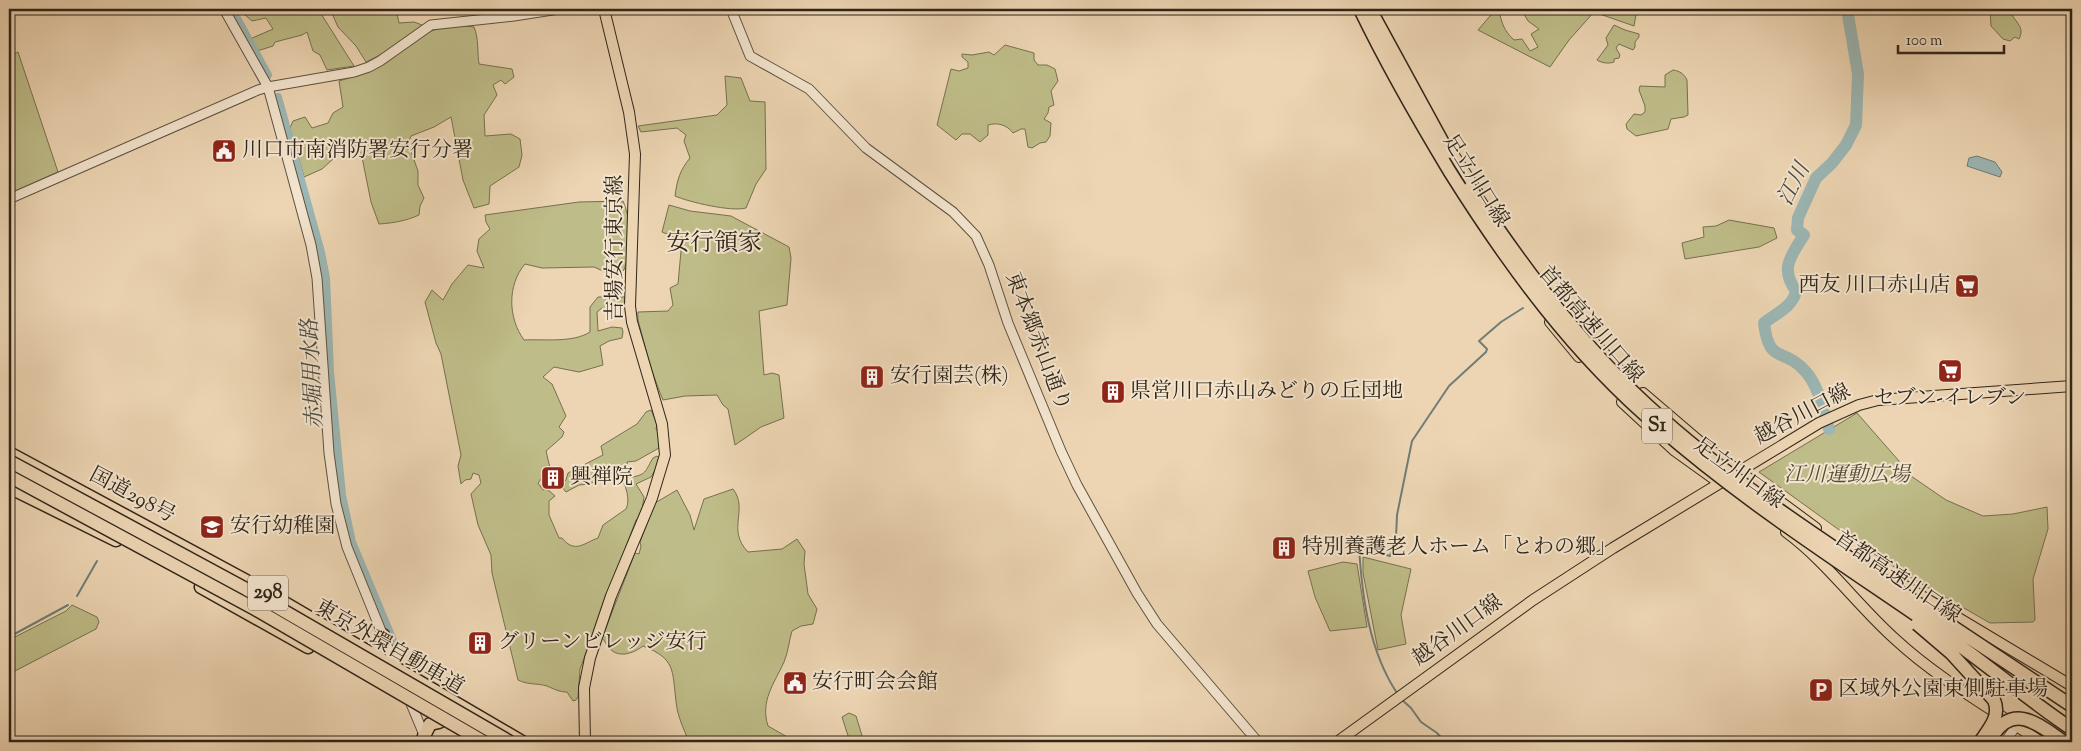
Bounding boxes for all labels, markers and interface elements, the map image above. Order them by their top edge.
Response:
scale bar [1898,22,2005,54]
text: 100 m [1906,31,1943,52]
street label: 足立川口線 [1434,129,1516,233]
place label: 川口市南消防署安行分署 [242,136,473,166]
public building icon: 川口市南消防署安行分署 [211,138,237,164]
water label: 江川 [1771,156,1820,212]
street label: 吉場安行東京線 [601,175,631,322]
district label: 安行領家 [666,227,762,261]
street label: 首都高速川口線 [1530,260,1650,390]
street label: 東本郷赤山通り [997,268,1077,416]
place label: 西友 川口赤山店 [1799,271,1950,301]
supermarket icon: 西友 川口赤山店 [1954,273,1980,299]
water label: 赤堀用水路 [295,316,333,430]
supermarket icon: セブン-イレブン [1937,358,1963,384]
place label: 安行園芸(株) [890,362,1009,392]
building icon: 安行園芸(株) [859,364,885,390]
place label: 県営川口赤山みどりの丘団地 [1130,377,1403,407]
street label: 越谷川口線 [1750,377,1856,453]
building icon: 県営川口赤山みどりの丘団地 [1100,379,1126,405]
place label: セブン-イレブン [1874,384,2026,414]
road number: S1 [1642,408,1672,444]
street label: 足立川口線 [1687,431,1789,517]
street label: 国道298号 [84,461,180,531]
park label: 江川運動広場 [1784,461,1912,491]
place label: 興禅院 [570,463,633,493]
building icon: 興禅院 [540,465,566,491]
place label: 安行幼稚園 [230,512,335,542]
school or university icon: 安行幼稚園 [199,514,225,540]
street label: 首都高速川口線 [1828,524,1966,632]
place label: 特別養護老人ホーム「とわの郷」 [1302,533,1617,563]
building icon: 特別養護老人ホーム「とわの郷」 [1271,535,1297,561]
road number: 298 [248,576,288,610]
street label: 越谷川口線 [1407,588,1509,674]
street label: 東京外環自動車道 [309,593,469,703]
place label: グリーンビレッジ安行 [498,628,707,658]
building icon: グリーンビレッジ安行 [467,630,493,656]
place label: 安行町会会館 [812,668,938,698]
public building icon: 安行町会会館 [782,670,808,696]
place label: 区域外公園東側駐車場 [1838,675,2048,705]
parking icon: 区域外公園東側駐車場 [1808,677,1834,703]

